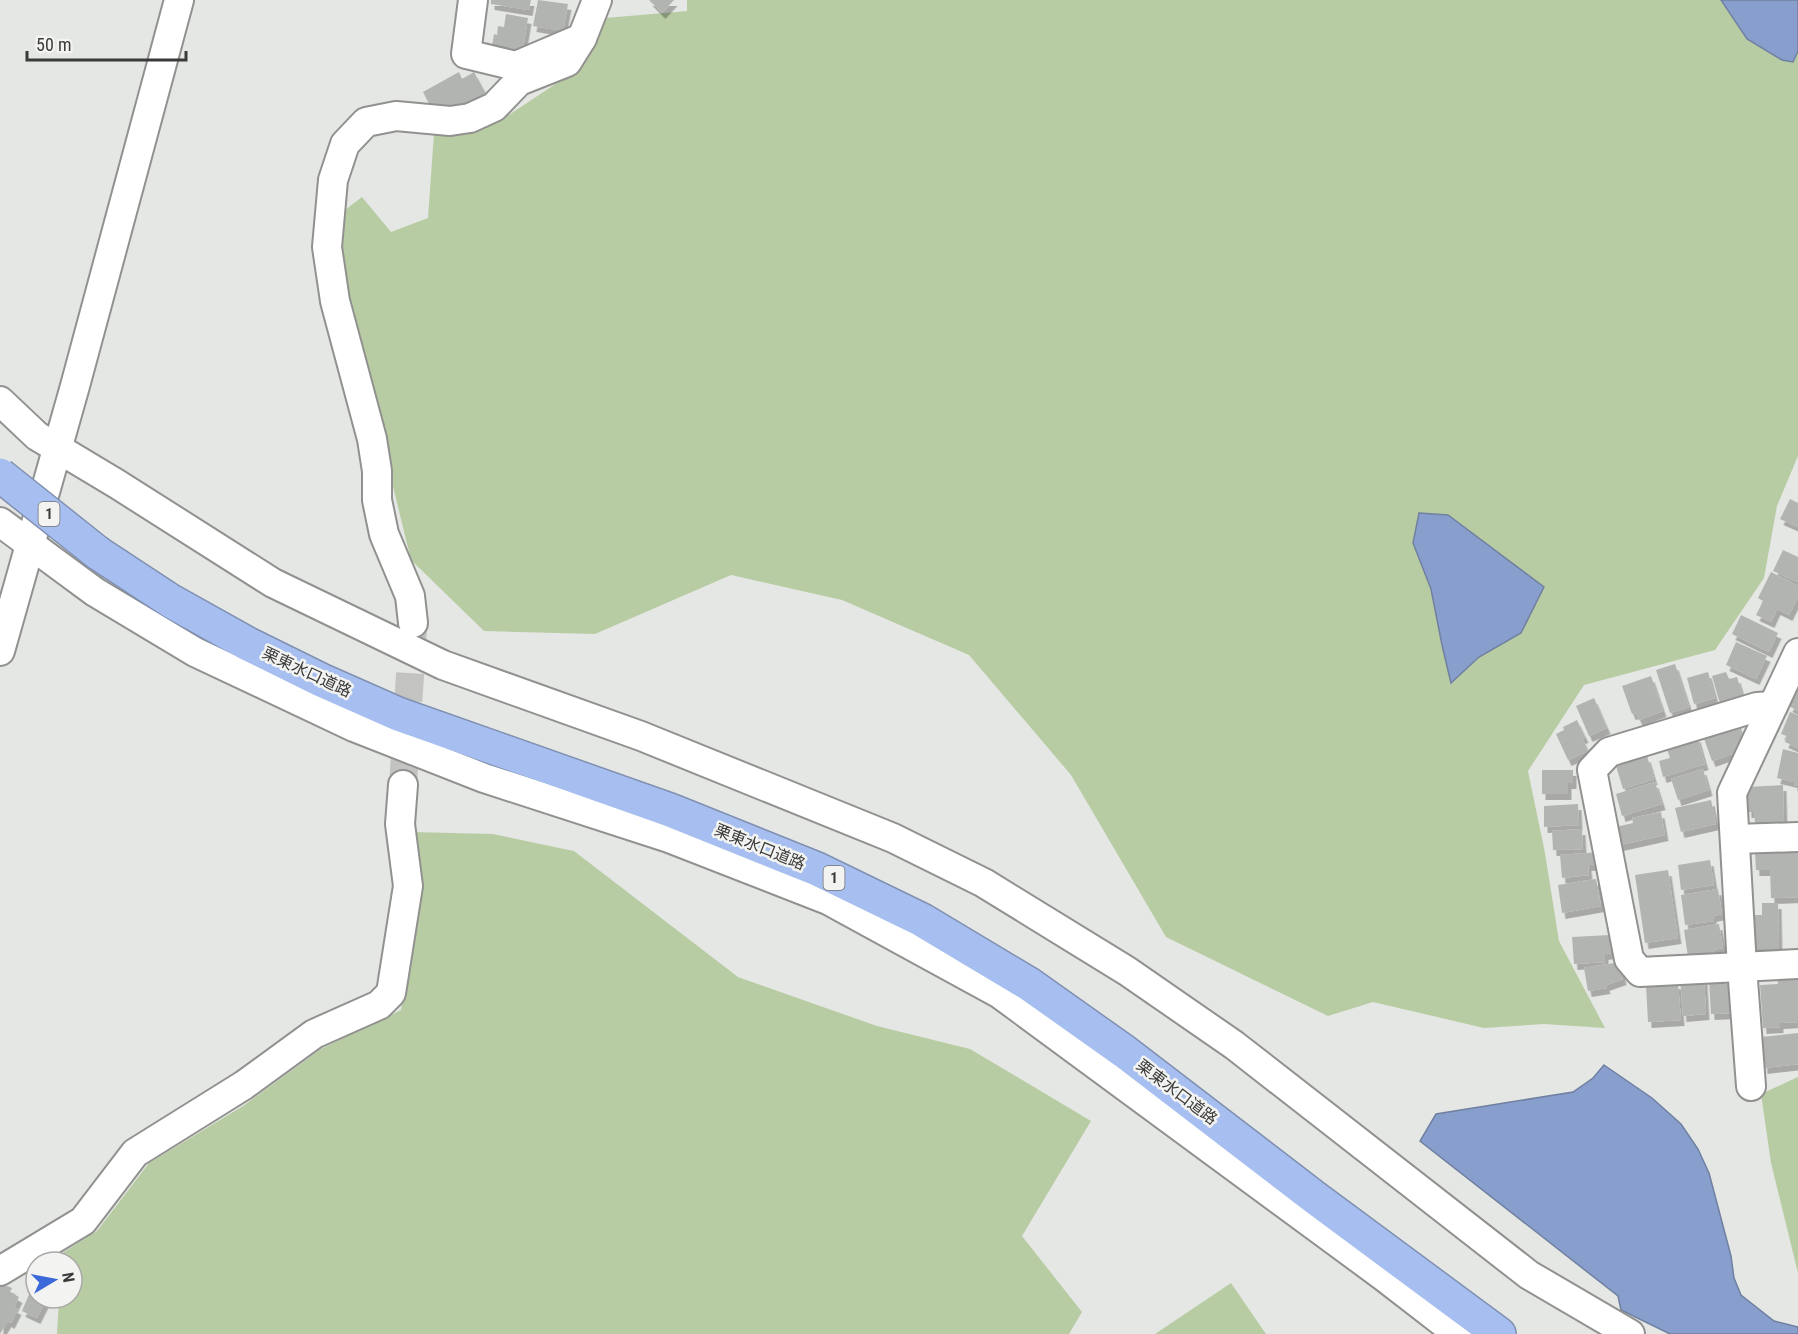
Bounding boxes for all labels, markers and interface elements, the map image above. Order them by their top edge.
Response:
scale bar [27,24,186,62]
text: 50 m [36,34,71,55]
road number: 1 [38,502,60,526]
street label: 栗東水口道路 [259,643,355,701]
street label: 栗東水口道路 [712,820,808,874]
road number: 1 [824,866,844,890]
street label: 栗東水口道路 [1133,1056,1221,1128]
north arrow [24,1250,84,1310]
text: N [58,1271,78,1284]

